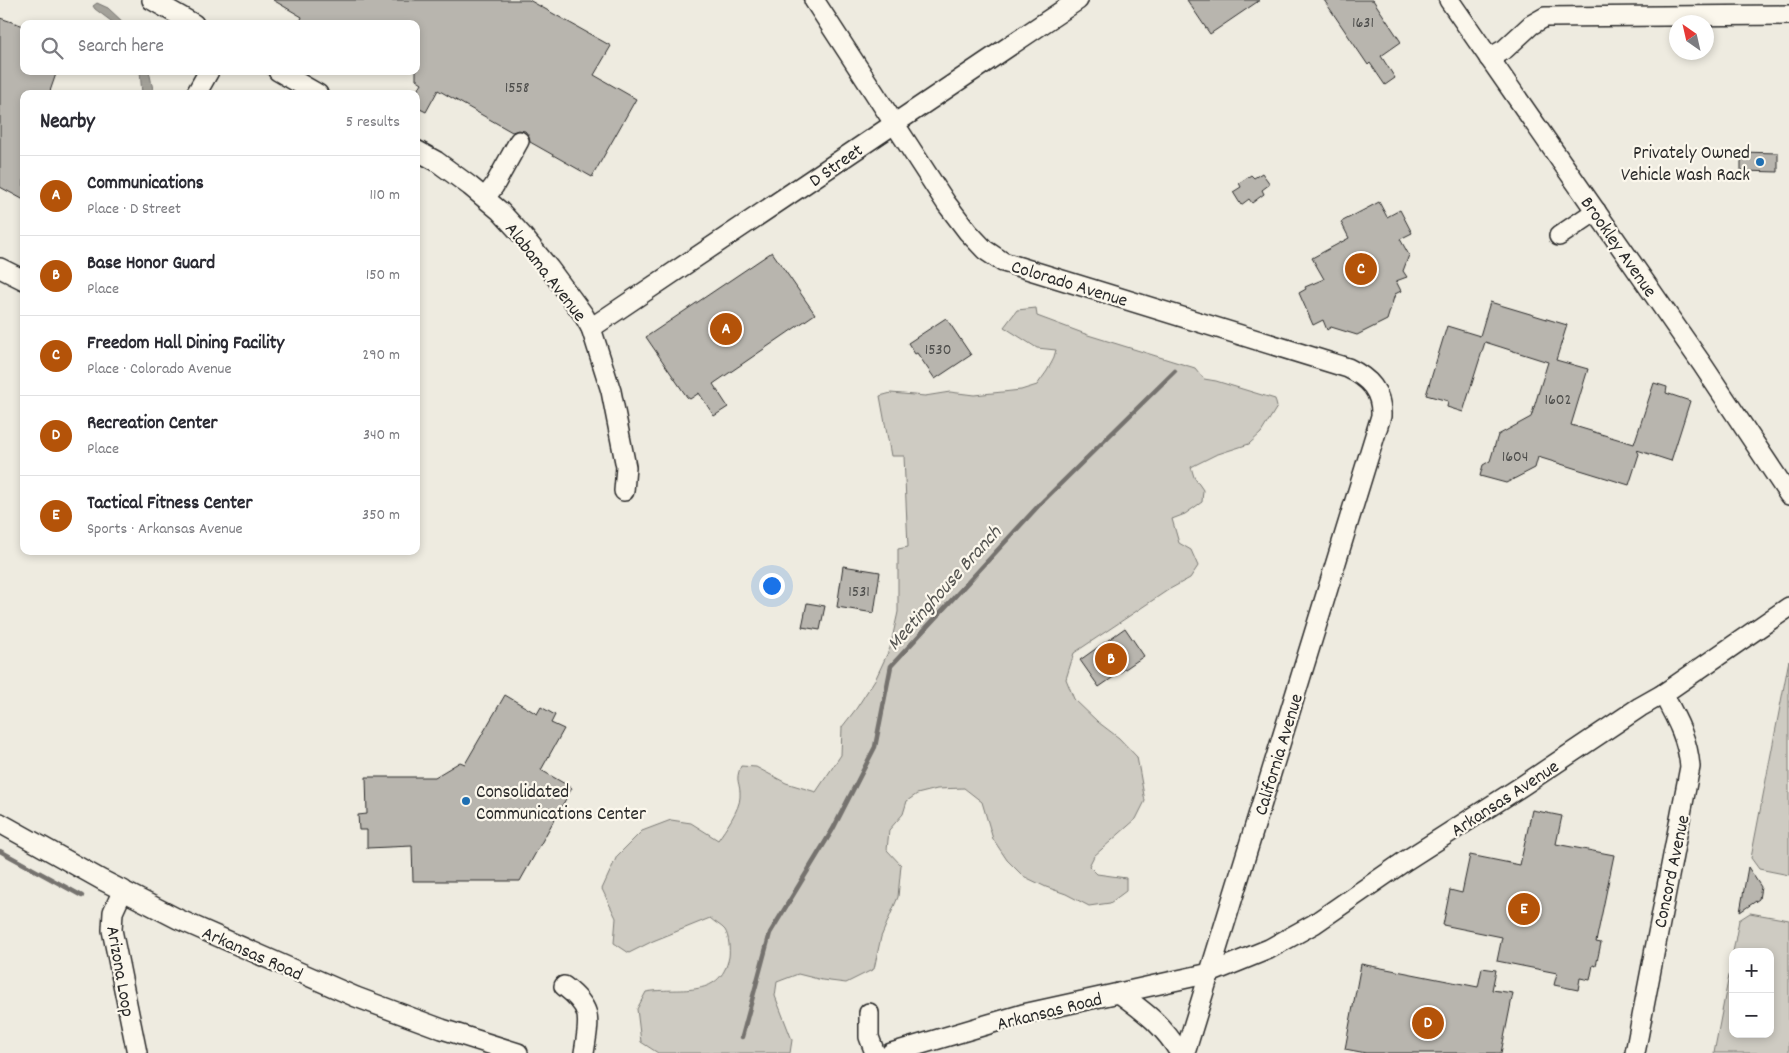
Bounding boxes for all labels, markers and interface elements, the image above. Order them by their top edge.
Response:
house number: 1631 [1352,12,1374,35]
north arrow [1669,15,1714,60]
search box [20,20,420,75]
icon: search [38,34,66,62]
text: Search here [78,34,164,61]
house number: 1558 [505,77,529,100]
text: Nearby [40,108,95,138]
text: 5 results [346,111,400,134]
street label: D Street [805,139,869,195]
place label: Privately Owned Vehicle Wash Rack [1621,141,1750,190]
marker: Privately Owned Vehicle Wash Rack [1754,156,1766,168]
text: Communications [87,171,204,198]
text: A [52,184,60,207]
text: 110 m [370,184,400,207]
street label: Brookley Avenue [1572,192,1662,304]
text: Place · D Street [87,198,181,221]
street label: Alabama Avenue [497,218,592,328]
pin: C [1345,250,1377,288]
text: Base Honor Guard [87,251,215,278]
street label: Colorado Avenue [1007,255,1131,316]
text: B [52,264,60,287]
text: 150 m [366,264,400,287]
text: Place [87,278,119,301]
pin: A [710,310,742,348]
text: Freedom Hall Dining Facility [87,331,284,358]
house number: 1530 [925,339,951,362]
text: C [52,344,60,367]
text: 290 m [362,344,400,367]
text: Place · Colorado Avenue [87,358,232,381]
house number: 1602 [1544,389,1572,412]
text: Recreation Center [87,411,218,438]
text: D [52,424,60,447]
text: 340 m [363,424,400,447]
text: Place [87,438,119,461]
house number: 1604 [1502,446,1528,469]
text: Tactical Fitness Center [87,491,252,518]
text: E [52,504,60,527]
text: 350 m [362,504,400,527]
text: Sports · Arkansas Avenue [87,518,243,541]
water label: Meetinghouse Branch [881,520,1010,658]
your location [759,573,785,599]
house number: 1531 [848,581,870,604]
pin: B [1095,640,1127,678]
street label: California Avenue [1249,691,1312,819]
street label: Arkansas Avenue [1446,755,1565,845]
place label: Consolidated Communications Center [476,780,646,829]
marker: Consolidated Communications Center [460,795,472,807]
street label: Concord Avenue [1648,813,1699,931]
pin: E [1508,890,1540,928]
street label: Arkansas Road [197,921,306,989]
street label: Arizona Loop [97,924,140,1019]
map controls [1729,948,1774,1038]
button: + [1729,948,1774,993]
street label: Arkansas Road [994,987,1105,1040]
button: − [1729,993,1774,1038]
pin: D [1412,1004,1444,1042]

